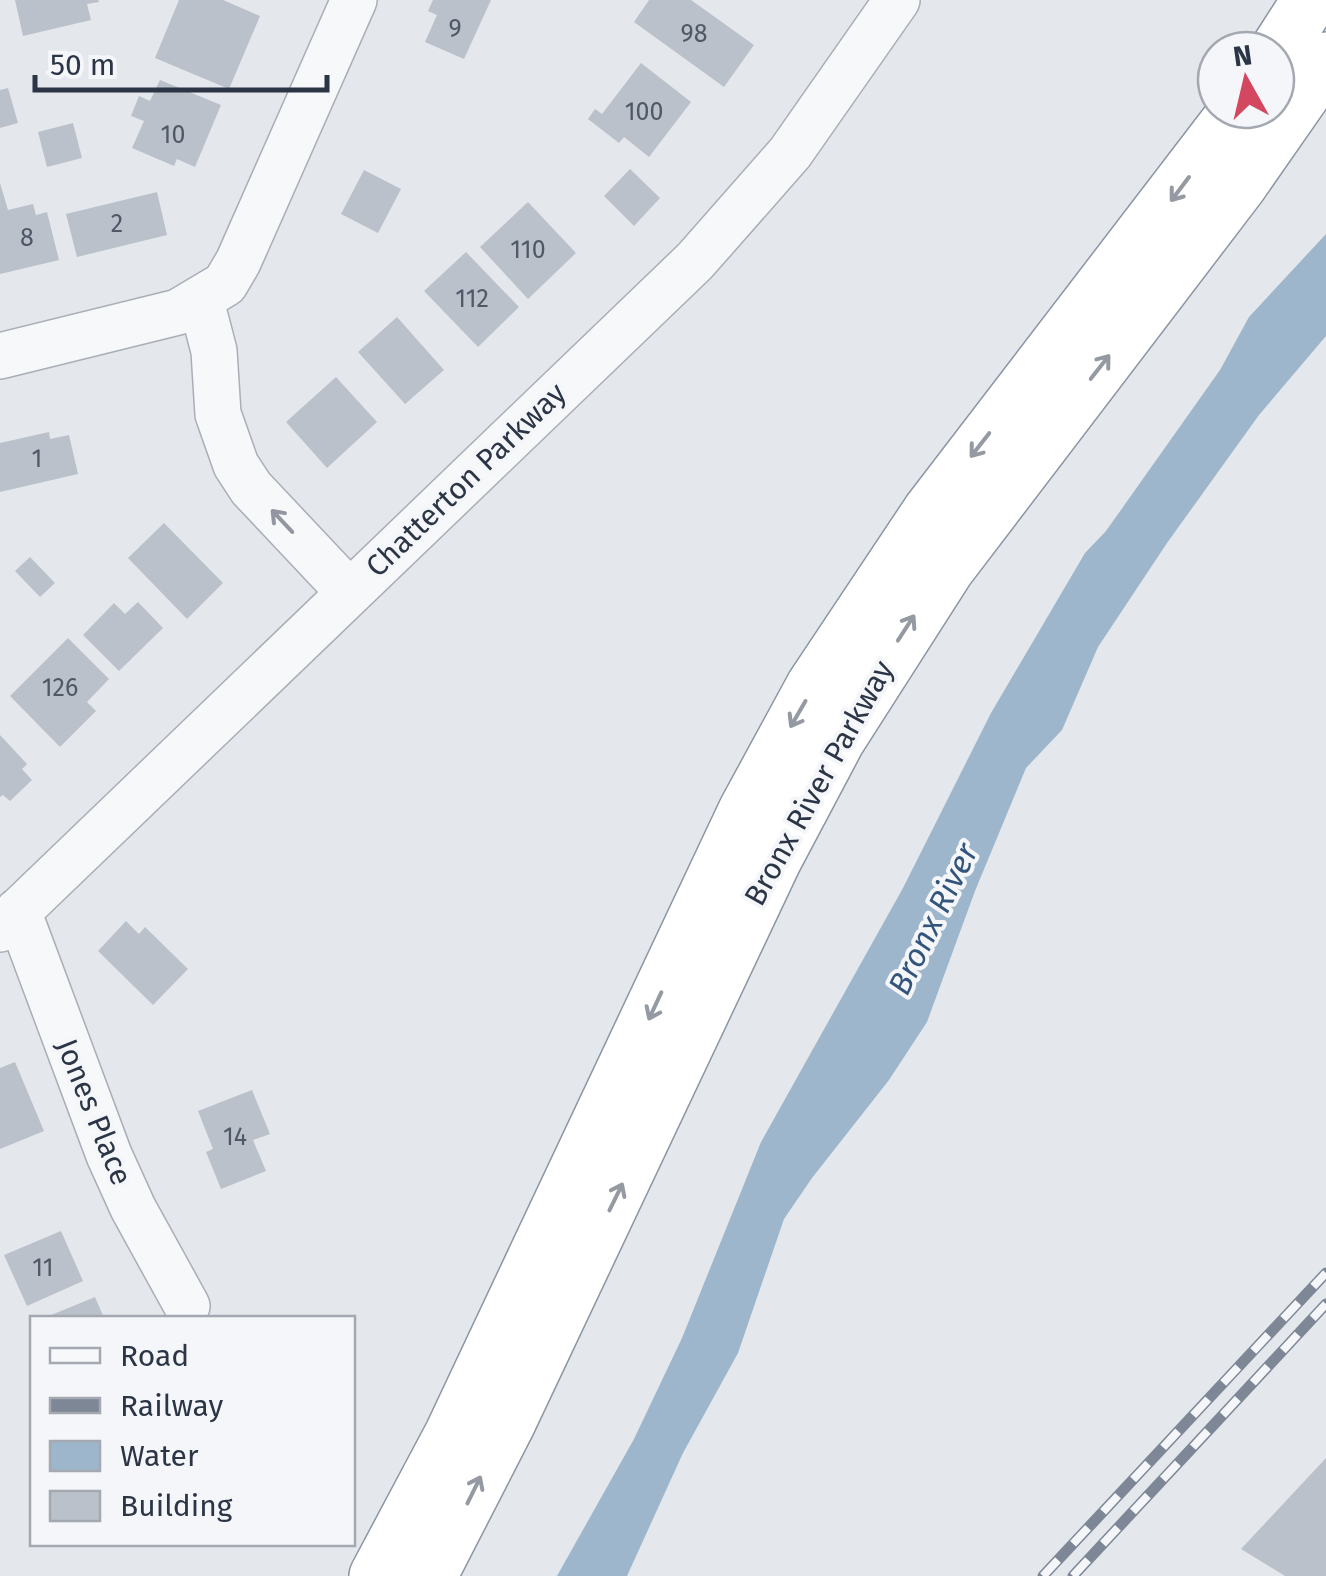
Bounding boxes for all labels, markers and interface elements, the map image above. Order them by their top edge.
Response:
house number: 9 [448,14,462,44]
house number: 98 [681,19,707,49]
scale bar [35,30,328,92]
north arrow [1196,30,1296,130]
text: N [1231,38,1254,73]
text: 50 m [50,47,115,83]
house number: 100 [625,97,663,127]
house number: 10 [161,120,185,150]
one-way arrow [1170,175,1191,202]
house number: 2 [111,209,123,239]
house number: 8 [20,223,34,253]
house number: 110 [510,235,546,265]
house number: 112 [455,284,489,314]
one-way arrow [1089,354,1110,381]
street label: Chatterton Parkway [359,375,574,585]
one-way arrow [970,431,991,458]
house number: 1 [32,444,42,474]
one-way arrow [271,509,294,534]
one-way arrow [896,614,917,642]
street label: Bronx River Parkway [737,654,901,912]
house number: 126 [42,673,78,703]
one-way arrow [788,699,808,728]
water label: Bronx River [880,836,987,1001]
one-way arrow [645,990,663,1021]
street label: Jones Place [48,1034,140,1190]
house number: 14 [223,1122,247,1152]
one-way arrow [607,1183,626,1213]
house number: 11 [32,1253,54,1283]
legend [30,1316,355,1546]
text: Road [120,1338,189,1374]
text: Railway [120,1388,223,1424]
text: Water [120,1438,199,1474]
one-way arrow [465,1475,484,1505]
text: Building [120,1488,233,1524]

